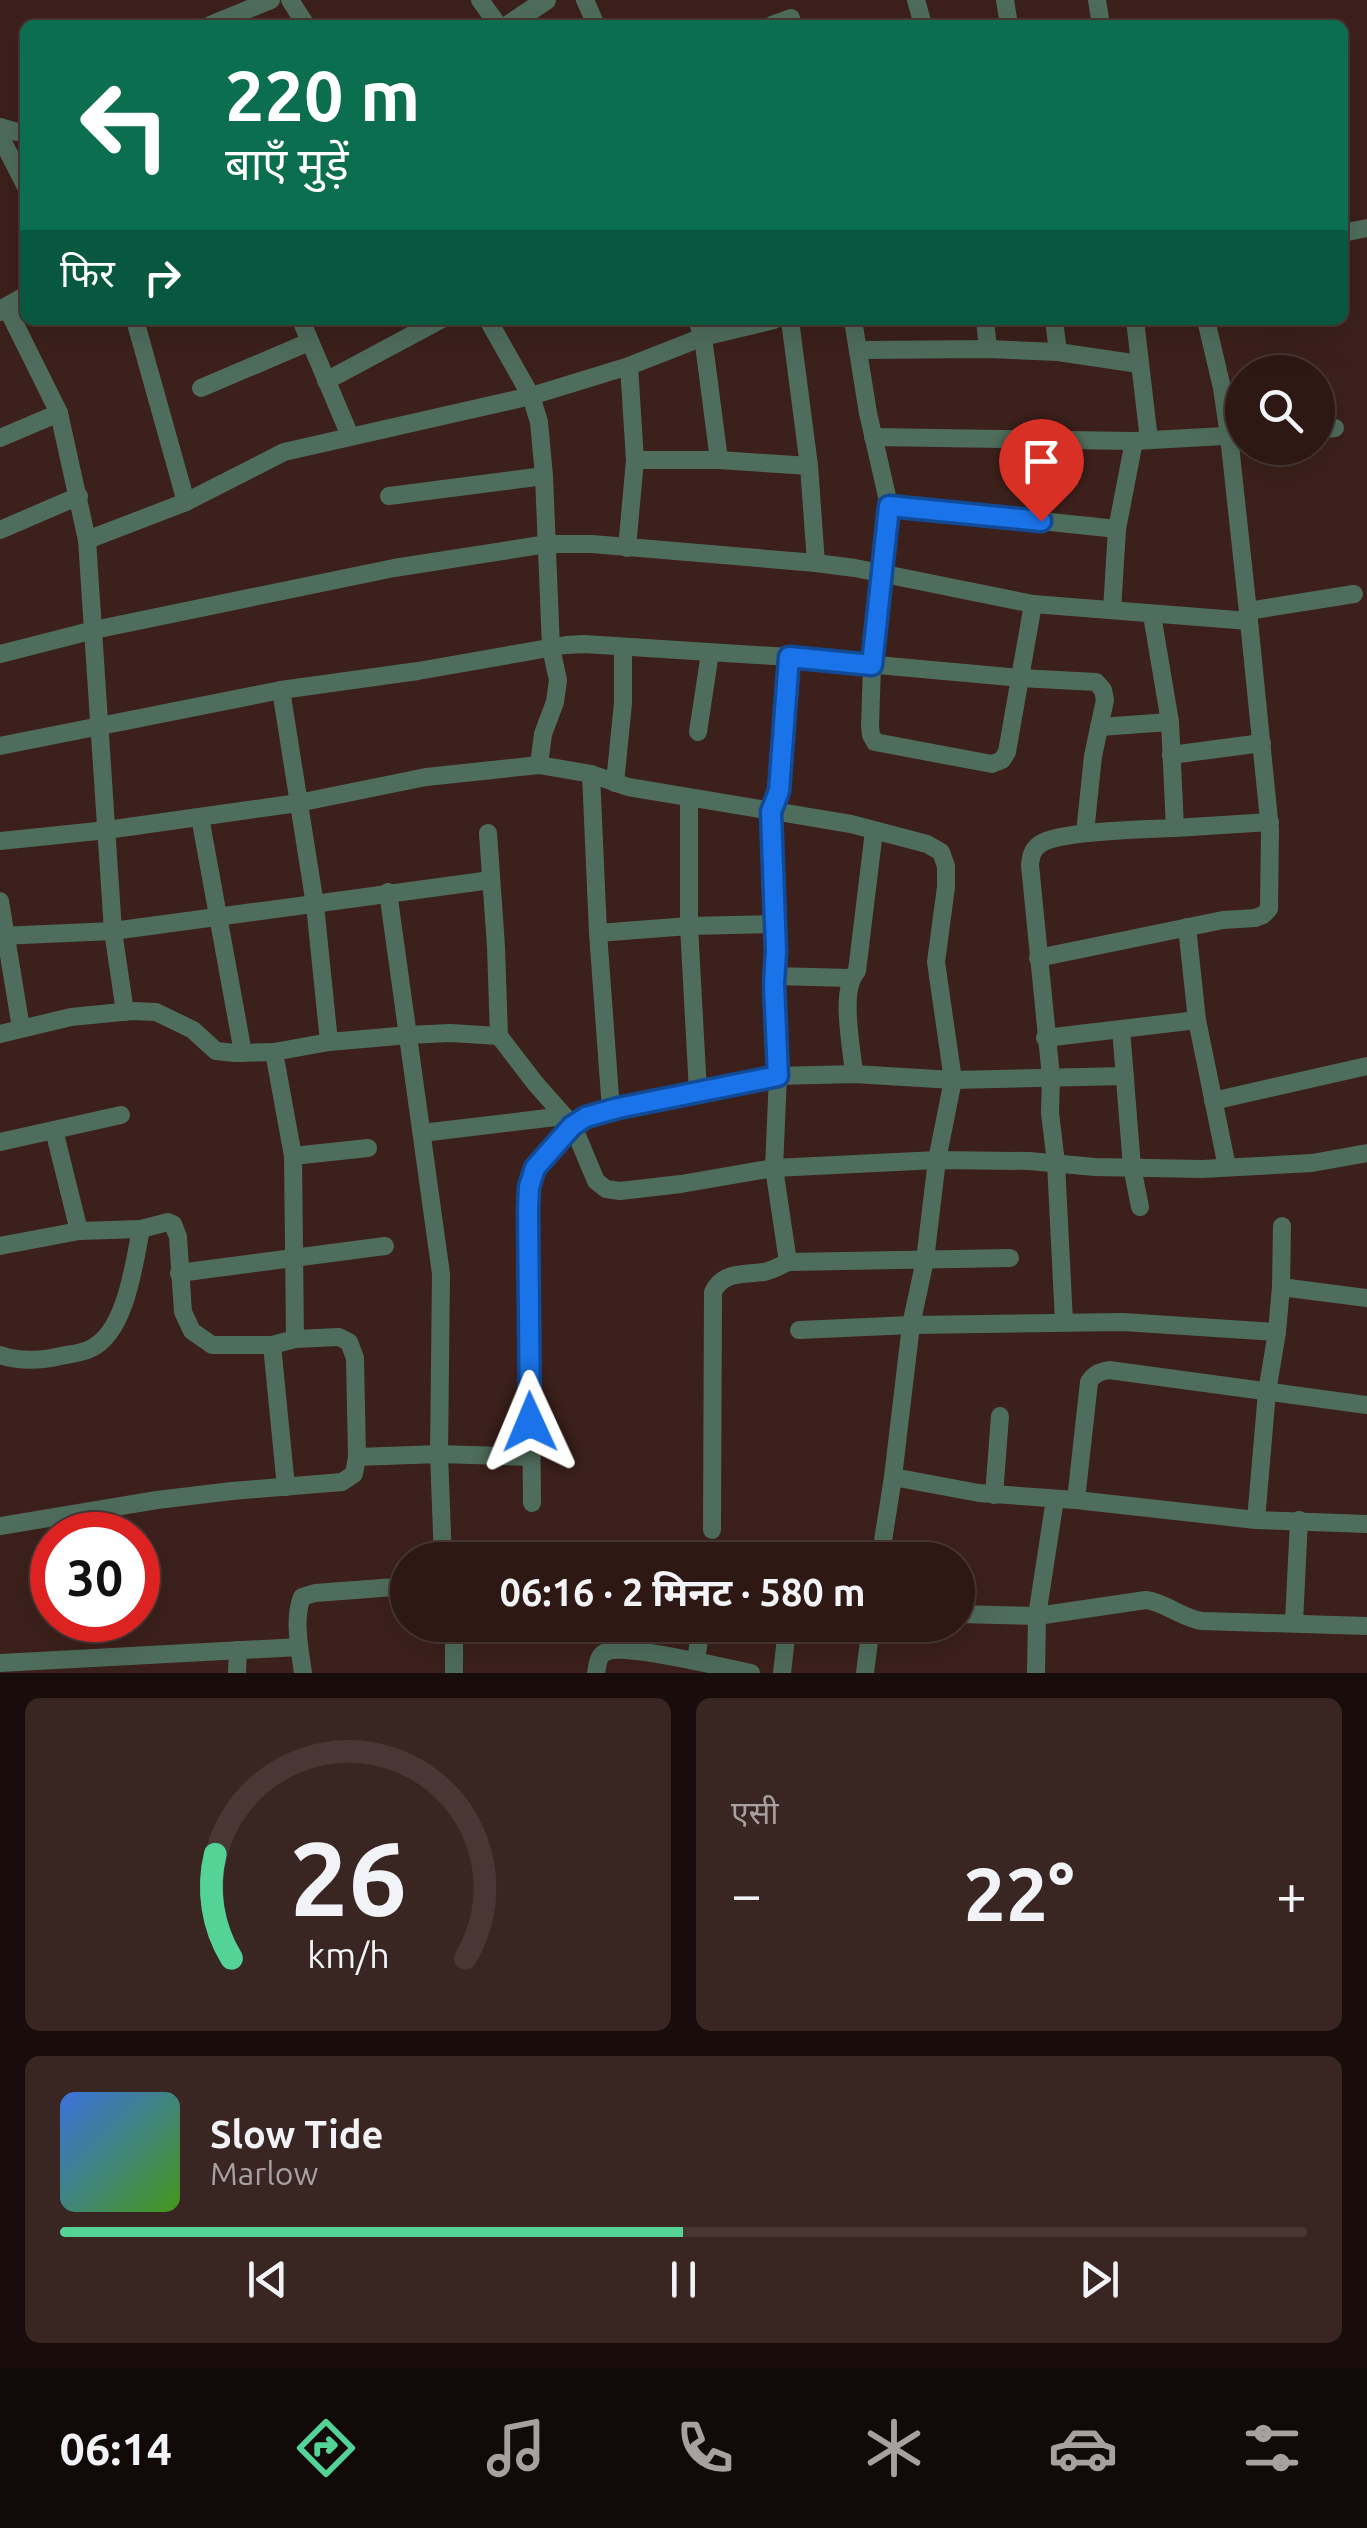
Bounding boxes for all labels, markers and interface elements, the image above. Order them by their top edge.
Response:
text: 220 m [225,56,420,134]
icon: left [60,60,190,190]
text: बाएँ मुड़ें [225,138,349,189]
icon: right [135,250,190,305]
text: फिर [60,252,115,294]
map controls [1225,355,1335,465]
button: search [1225,355,1335,465]
pin [999,419,1084,522]
icon: arrive [1014,434,1069,489]
position arrow [478,1370,582,1474]
speed limit sign: 30 [30,1512,160,1642]
text: 06:16 · 2 मिनट · 580 m [499,1571,866,1613]
text: एसी [731,1794,779,1830]
text: 26 [289,1819,407,1936]
text: 22° [963,1851,1075,1935]
text: − [731,1863,762,1924]
text: + [1276,1863,1307,1924]
text: km/h [307,1935,389,1975]
text: Slow Tide [210,2113,383,2155]
text: Marlow [210,2155,318,2191]
icon: previous [240,2252,295,2307]
icon: pause [656,2252,711,2307]
icon: next [1072,2252,1127,2307]
icon: directions [291,2413,361,2483]
icon: music [481,2413,551,2483]
icon: phone [670,2413,740,2483]
icon: climate [859,2413,929,2483]
icon: car [1048,2413,1118,2483]
icon: filters [1237,2413,1307,2483]
text: 06:14 [60,2423,172,2474]

